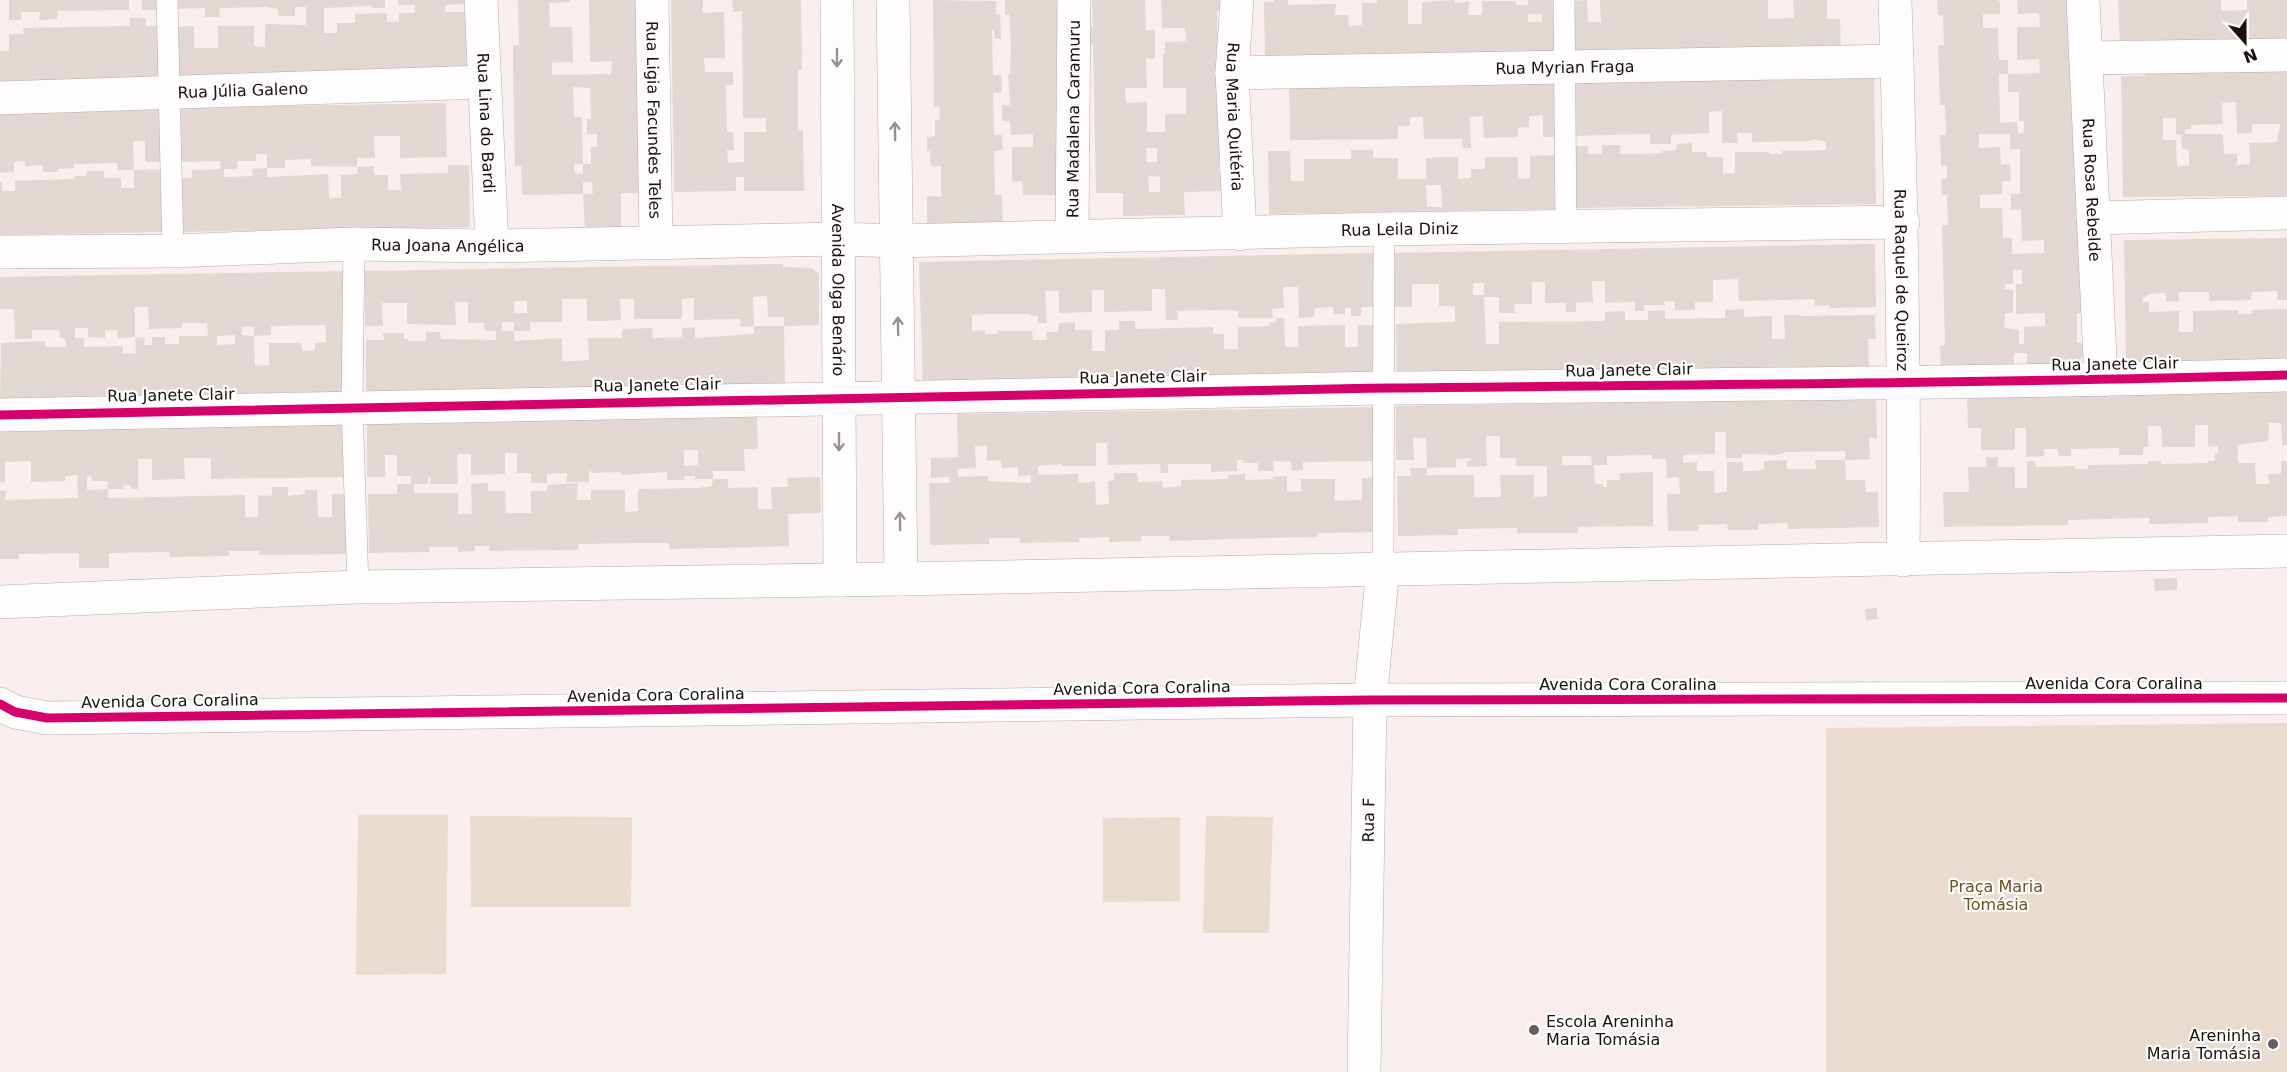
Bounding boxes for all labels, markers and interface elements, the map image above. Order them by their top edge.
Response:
north arrow [2215,12,2275,72]
street label: Rua Madalena Caramuru [1063,20,1083,218]
street label: Rua Ligia Facundes Teles [643,21,665,219]
street label: Rua Maria Quitéria [1222,42,1247,192]
text: N [2241,44,2260,67]
one-way arrow [831,48,843,68]
street label: Rua Lina do Bardi [474,52,499,194]
street label: Rua Myrian Fraga [1495,56,1635,78]
street label: Rua Júlia Galeno [177,78,308,102]
street label: Rua Rosa Rebelde [2079,118,2105,262]
one-way arrow [889,121,901,141]
street label: Rua Raquel de Queiroz [1891,189,1913,371]
street label: Avenida Olga Benário [829,204,848,376]
street label: Rua Leila Diniz [1341,218,1458,240]
street label: Rua Joana Angélica [371,235,525,256]
one-way arrow [892,316,903,336]
street label: Rua Janete Clair [2051,353,2179,375]
street label: Rua Janete Clair [1565,359,1693,381]
street label: Rua Janete Clair [1079,366,1207,388]
street label: Rua Janete Clair [593,374,721,396]
street label: Rua Janete Clair [107,384,235,406]
one-way arrow [833,432,845,452]
one-way arrow [894,511,906,531]
street label: Avenida Cora Coralina [2025,674,2203,693]
street label: Avenida Cora Coralina [1539,675,1717,694]
street label: Avenida Cora Coralina [1053,677,1231,699]
street label: Avenida Cora Coralina [567,684,745,706]
street label: Avenida Cora Coralina [81,690,259,712]
street label: Rua F [1358,798,1378,843]
park label: Praça Maria Tomásia [1949,877,2043,914]
place label: Escola Areninha Maria Tomásia [1546,1012,1674,1049]
marker: Escola Areninha Maria Tomásia [1527,1023,1541,1037]
place label: Areninha Maria Tomásia [2147,1026,2261,1063]
marker: Areninha Maria Tomásia [2266,1037,2280,1051]

